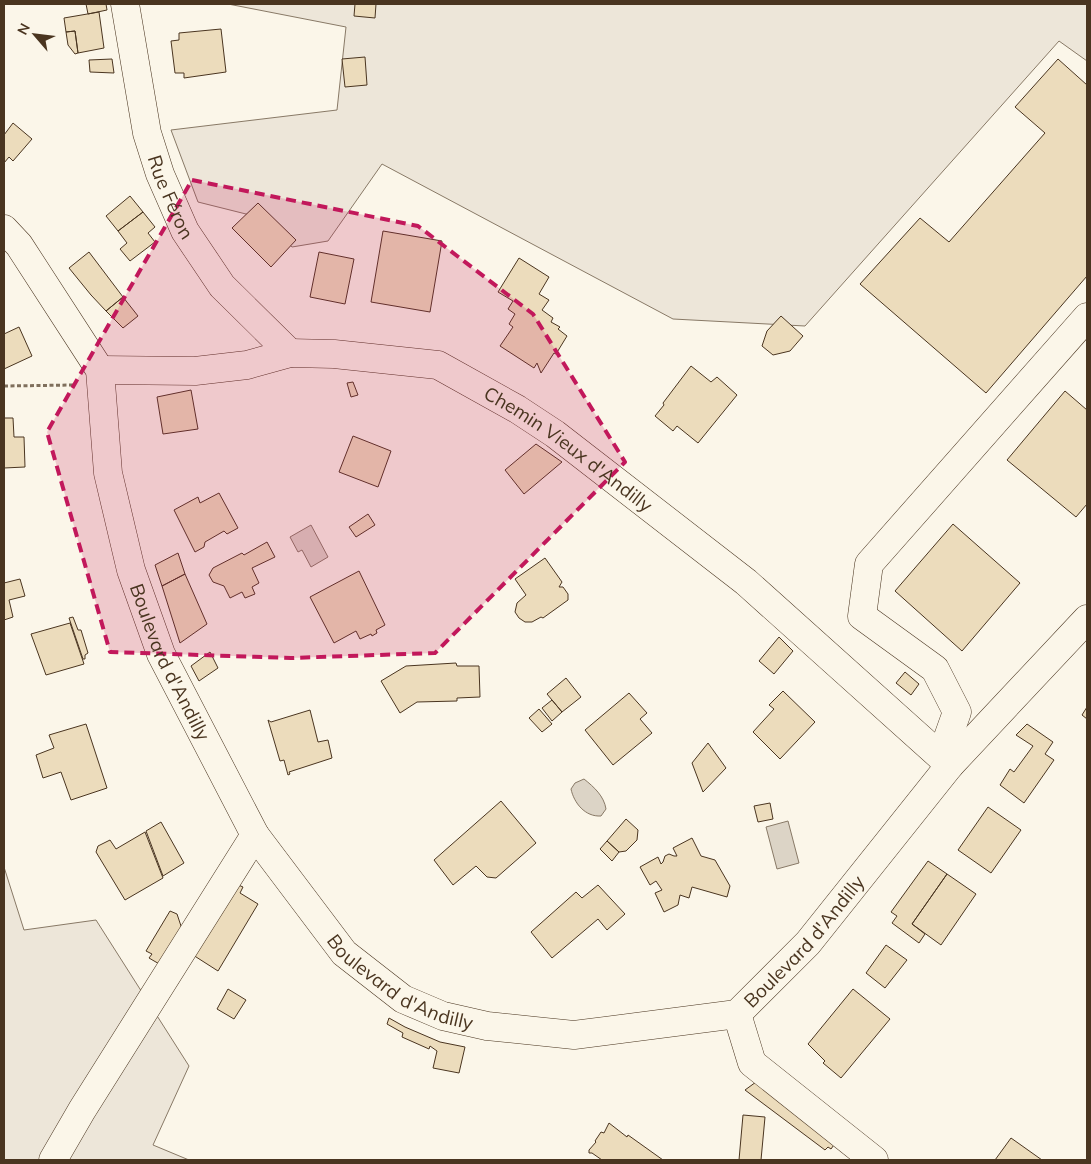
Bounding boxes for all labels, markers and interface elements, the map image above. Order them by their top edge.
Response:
north arrow [10,10,60,60]
text: N [13,20,34,38]
street label: Rue Féron [143,152,199,244]
street label: Chemin Vieux d'Andilly [480,381,658,517]
street label: Boulevard d'Andilly [125,580,216,745]
street label: Boulevard d'Andilly [738,870,869,1013]
street label: Boulevard d'Andilly [322,929,476,1035]

